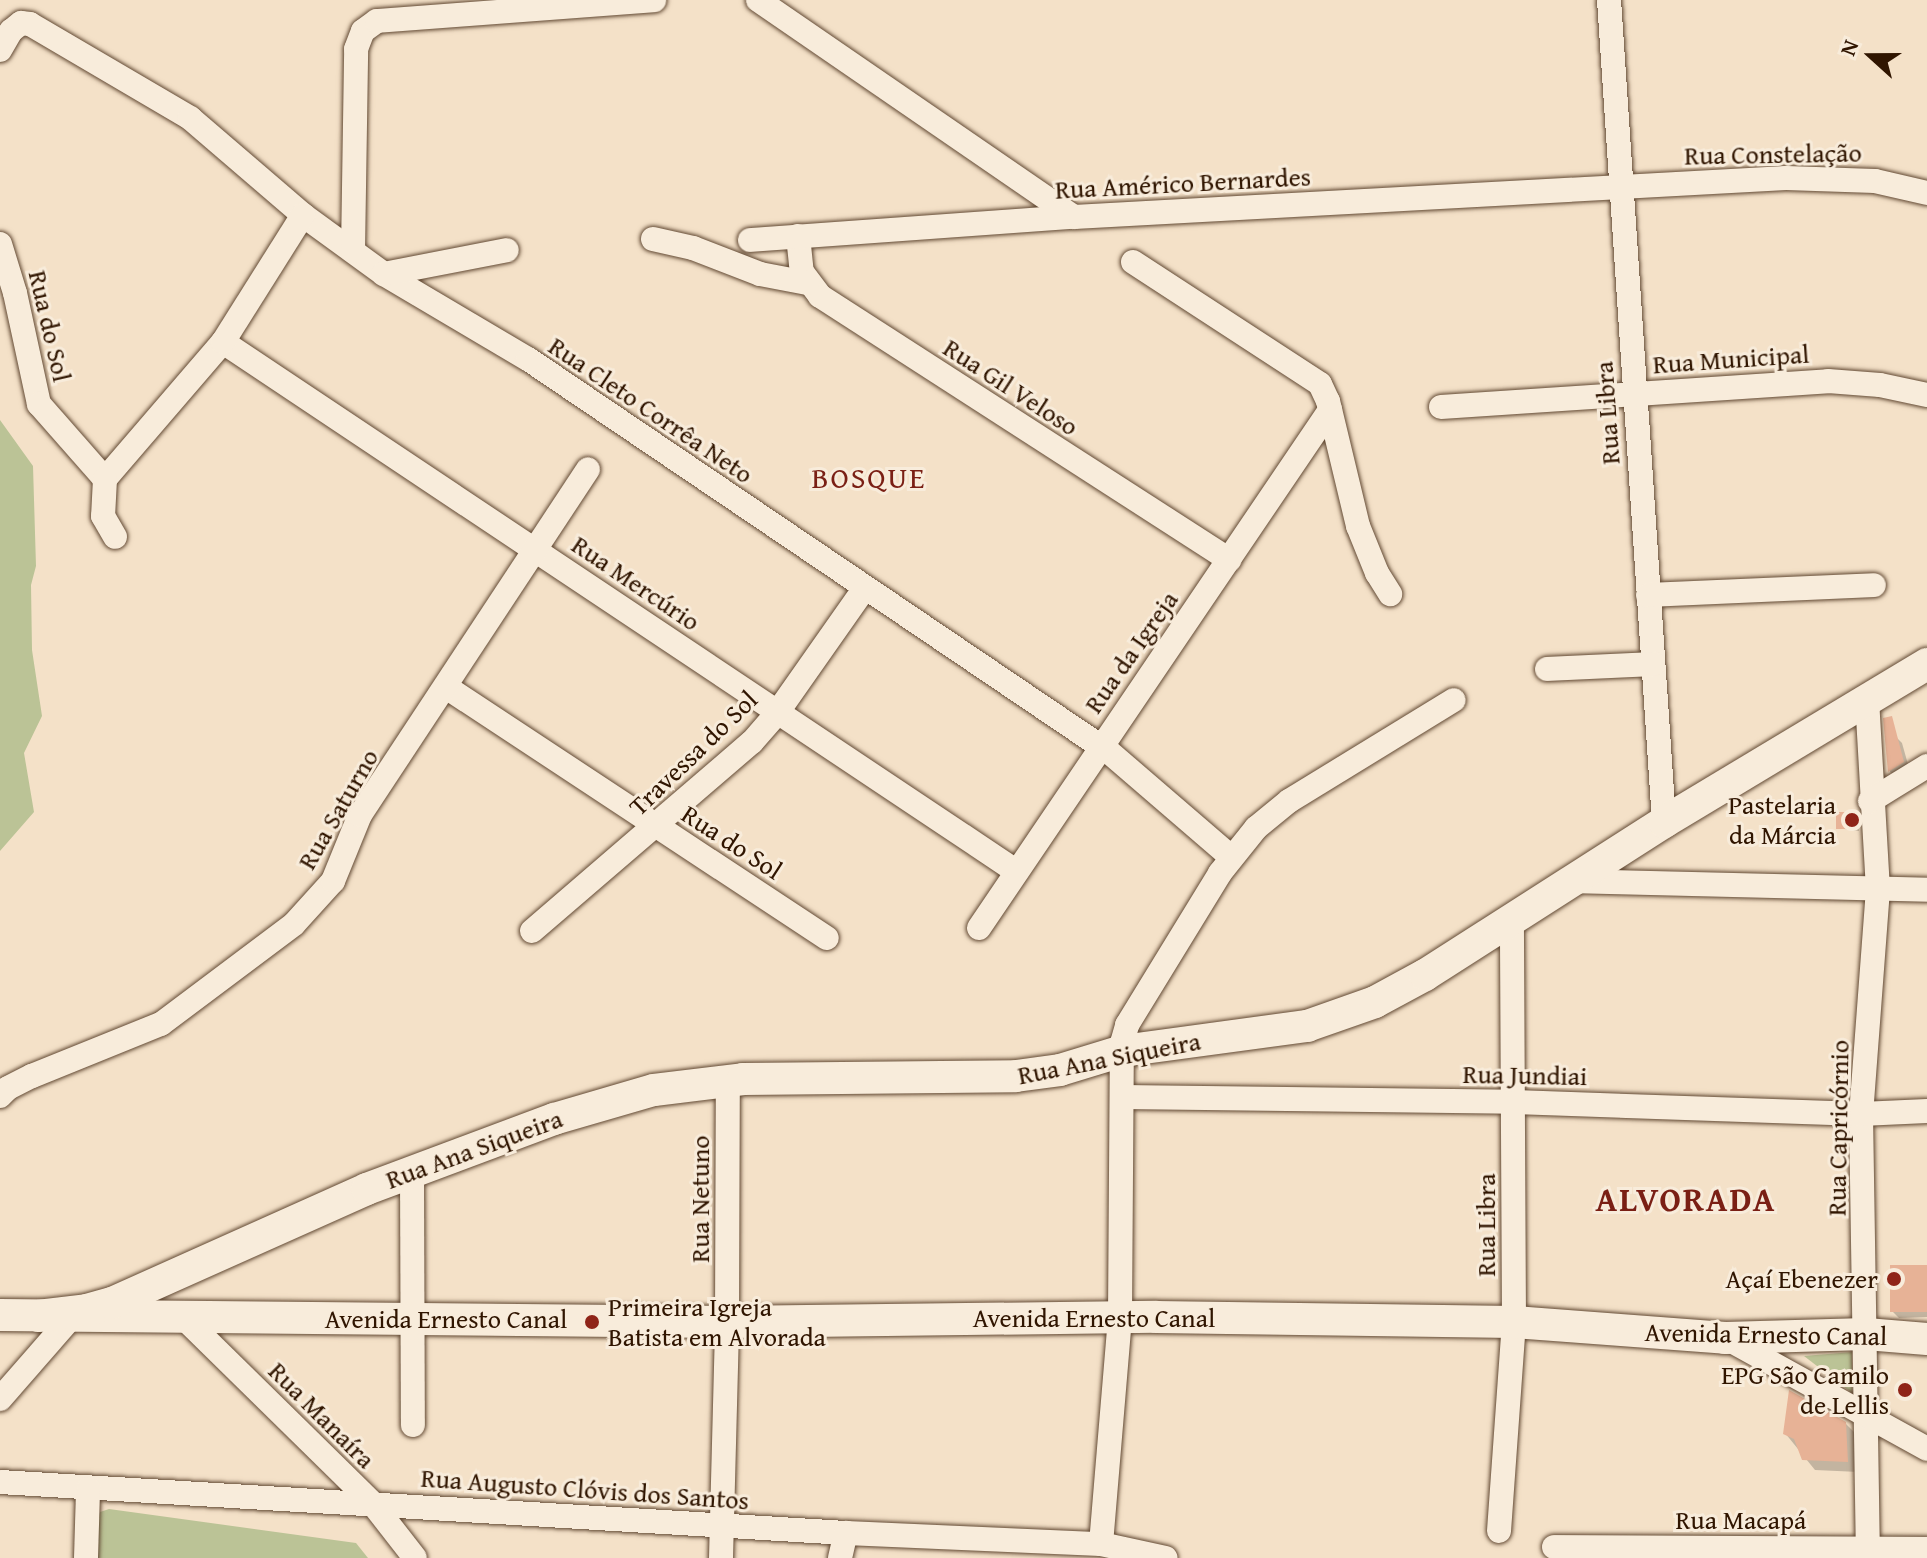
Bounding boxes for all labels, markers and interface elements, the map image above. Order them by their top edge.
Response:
north arrow [1831,16,1911,96]
text: N [1831,35,1866,60]
street label: Rua Constelação [1684,137,1862,171]
street label: Rua Américo Bernardes [1054,161,1312,205]
street label: Rua do Sol [22,267,78,385]
street label: Rua Cleto Corrêa Neto [543,330,759,490]
street label: Rua Gil Veloso [938,332,1084,442]
street label: Rua Municipal [1652,338,1810,380]
street label: Rua Libra [1588,360,1626,466]
district label: BOSQUE [811,459,927,495]
street label: Rua Mercúrio [566,529,706,637]
street label: Rua da Igreja [1078,585,1184,719]
street label: Travessa do Sol [622,684,764,822]
street label: Rua Saturno [291,743,385,875]
place label: Pastelaria da Márcia [1728,789,1836,850]
street label: Rua do Sol [676,798,788,886]
marker: Pastelaria da Márcia [1843,811,1861,829]
street label: Rua Ana Siqueira [1015,1025,1203,1091]
street label: Rua Capricórnio [1821,1040,1855,1216]
street label: Rua Jundiai [1462,1058,1588,1092]
street label: Rua Ana Siqueira [382,1103,566,1195]
street label: Rua Netuno [684,1135,716,1263]
street label: Rua Libra [1470,1173,1502,1277]
district label: ALVORADA [1596,1179,1776,1219]
place label: Açaí Ebenezer [1725,1263,1878,1295]
marker: Açaí Ebenezer [1885,1270,1903,1288]
place label: Primeira Igreja Batista em Alvorada [608,1291,826,1352]
street label: Avenida Ernesto Canal [973,1302,1215,1334]
street label: Avenida Ernesto Canal [325,1303,567,1335]
marker: Primeira Igreja Batista em Alvorada [583,1313,601,1331]
street label: Avenida Ernesto Canal [1644,1316,1888,1352]
street label: Rua Manaíra [262,1355,382,1475]
place label: EPG São Camilo de Lellis [1721,1359,1889,1420]
marker: EPG São Camilo de Lellis [1896,1381,1914,1399]
street label: Rua Augusto Clóvis dos Santos [420,1462,750,1516]
street label: Rua Macapá [1676,1504,1806,1536]

